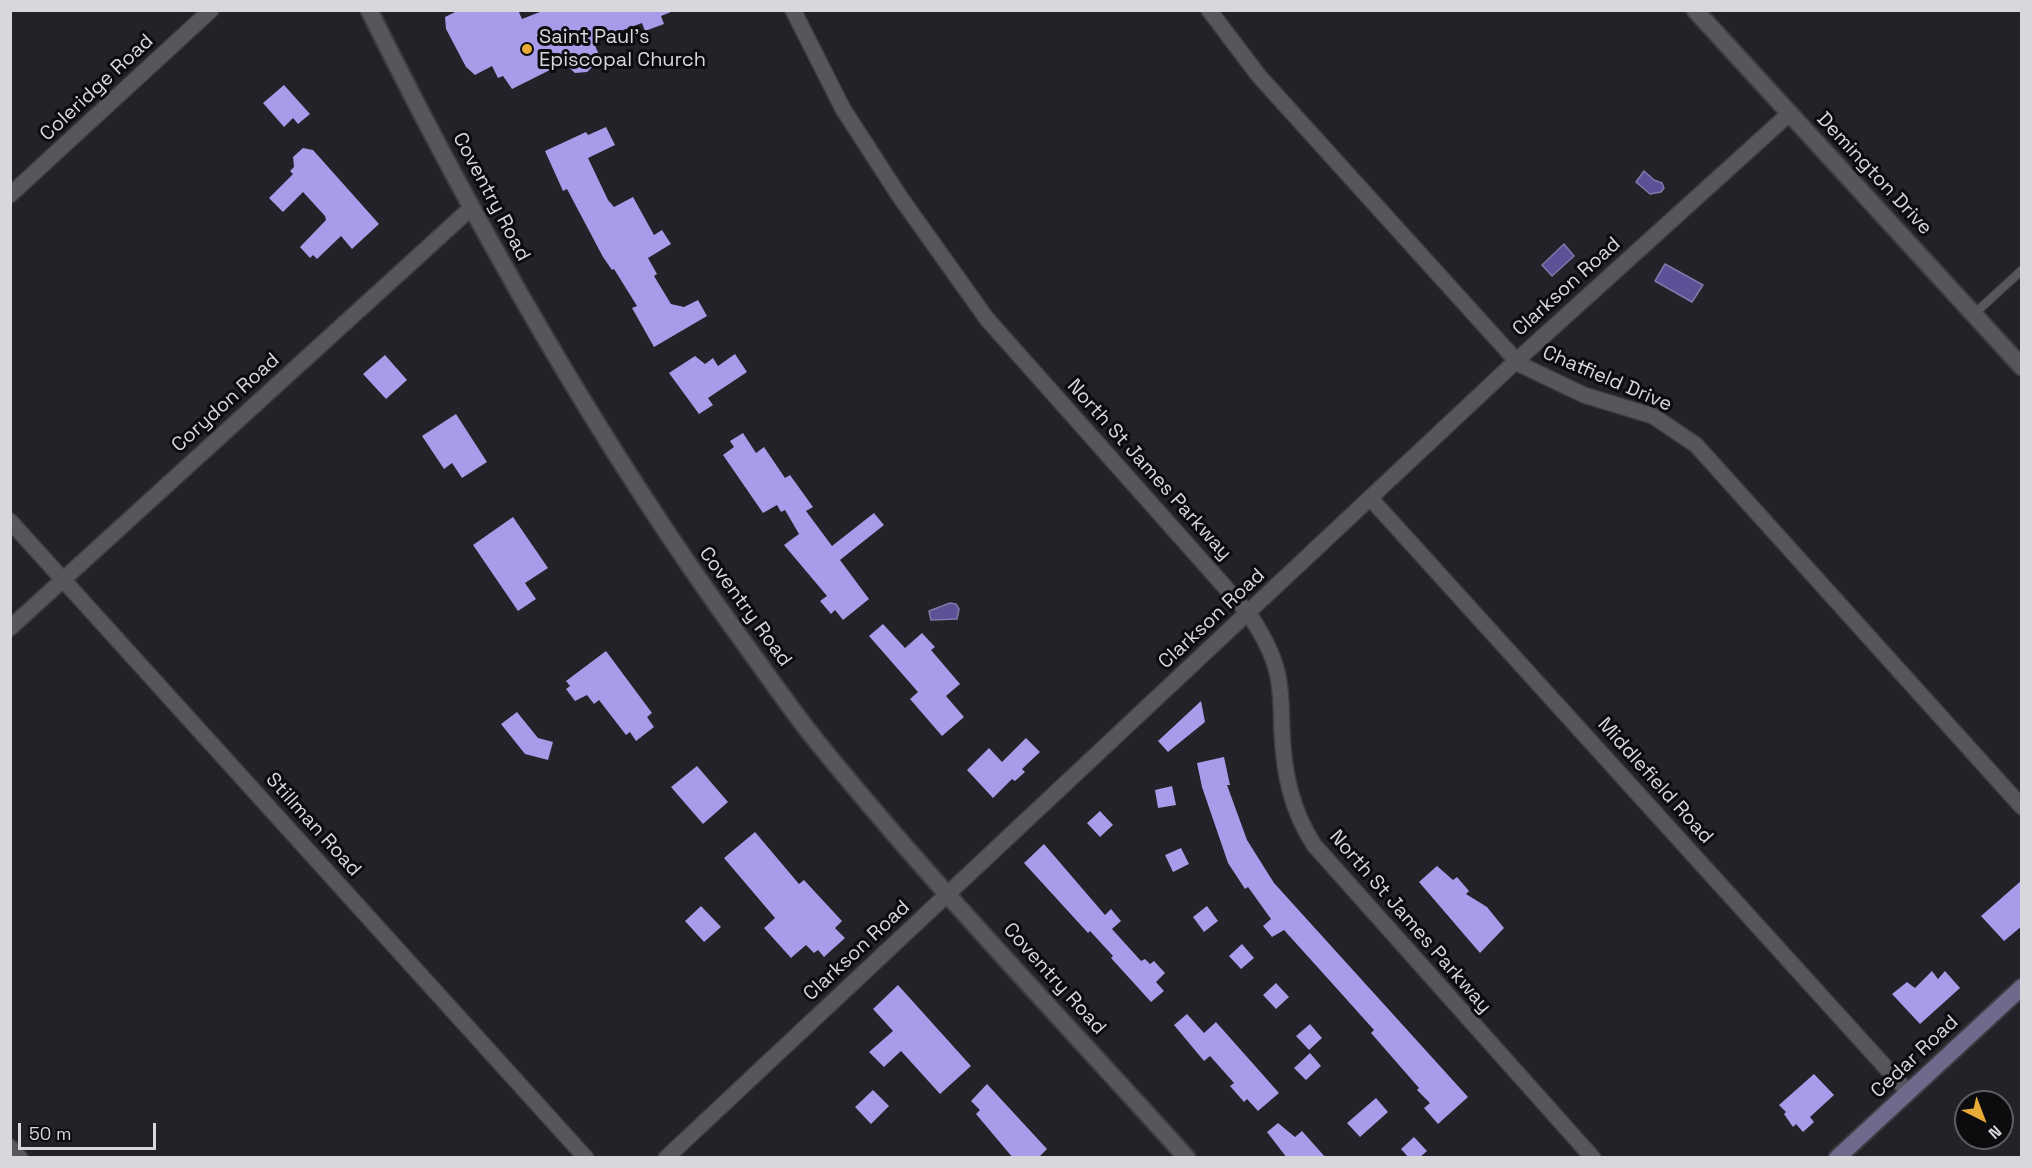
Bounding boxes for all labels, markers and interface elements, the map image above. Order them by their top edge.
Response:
place label: Saint Paul's Episcopal Church [539,26,706,73]
street label: Coleridge Road [35,29,159,147]
marker: Saint Paul's Episcopal Church [520,42,534,56]
street label: Demington Drive [1811,108,1937,240]
street label: Coventry Road [447,129,535,265]
street label: Clarkson Road [1508,232,1626,342]
street label: Chatfield Drive [1539,341,1675,417]
street label: Corydon Road [167,348,285,458]
street label: North St James Parkway [1061,375,1237,565]
street label: Coventry Road [694,542,796,672]
street label: Clarkson Road [1154,564,1270,674]
street label: Middlefield Road [1592,713,1718,849]
street label: Stillman Road [260,768,366,882]
street label: North St James Parkway [1324,825,1496,1019]
street label: Clarkson Road [799,896,915,1006]
street label: Coventry Road [998,918,1110,1040]
street label: Cedar Road [1866,1010,1964,1104]
north arrow [1954,1090,2014,1150]
scale bar [21,1111,159,1149]
text: N [1984,1121,2006,1144]
text: 50 m [29,1122,71,1145]

